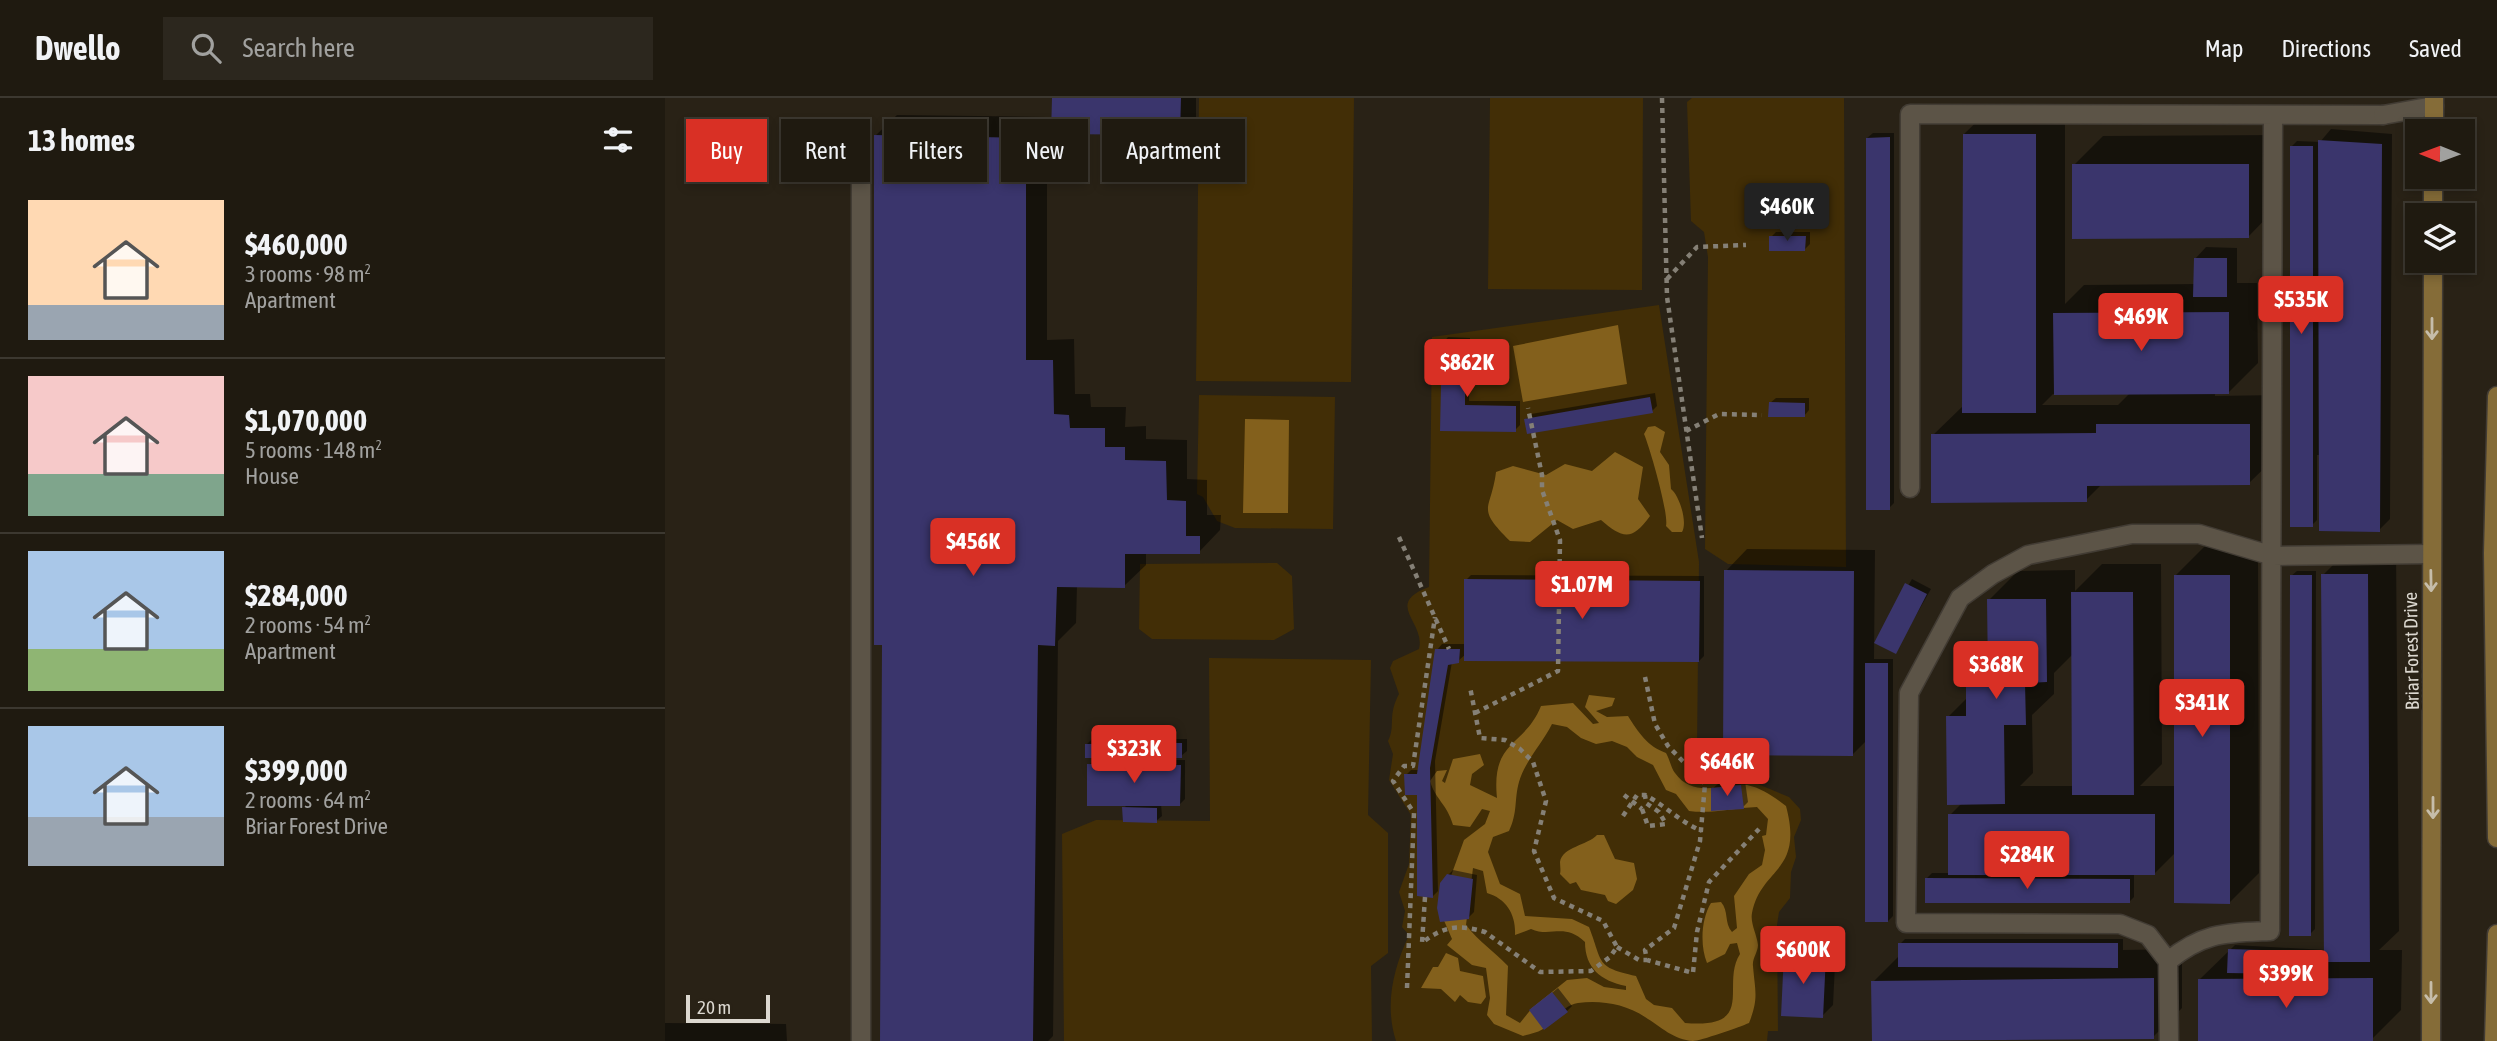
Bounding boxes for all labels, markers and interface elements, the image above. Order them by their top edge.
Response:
search box [163,17,653,80]
text: Dwello [35,29,121,67]
icon: search [187,29,225,67]
text: Search here [243,33,355,63]
text: Map [2205,35,2243,62]
text: Directions [2281,35,2371,62]
text: Saved [2409,35,2462,62]
chip: Buy [686,119,767,182]
chip: Rent [781,119,870,182]
chip: Filters [884,119,987,182]
chip: New [1001,119,1088,182]
chip: Apartment [1102,119,1245,182]
north arrow [2405,119,2475,189]
map controls [2405,119,2475,273]
icon: filters [599,121,637,159]
text: 13 homes [28,123,135,157]
pin: $460K [1738,184,1836,243]
text: $460K [1760,193,1814,219]
button: layers [2405,203,2475,273]
text: $460,000 [245,227,348,261]
icon: home [84,228,168,312]
text: 3 rooms · 98 m² [245,261,371,287]
pin: $535K [2252,276,2350,336]
text: $535K [2274,286,2328,312]
text: Apartment [245,287,336,313]
pin: $469K [2092,294,2190,353]
text: $469K [2114,303,2168,329]
one-way arrow [2425,317,2439,340]
pin: $862K [1418,340,1516,399]
text: $862K [1440,349,1494,375]
text: $1,070,000 [245,403,367,437]
icon: home [84,404,168,488]
text: 5 rooms · 148 m² [245,437,382,463]
text: House [245,463,299,489]
pin: $456K [924,518,1022,578]
text: $456K [946,528,1000,554]
pin: $1.07M [1525,561,1639,621]
one-way arrow [2424,569,2438,592]
text: $1.07M [1551,571,1613,597]
text: $284,000 [245,578,348,612]
icon: home [84,579,168,663]
street label: Briar Forest Drive [2399,592,2423,710]
text: 2 rooms · 54 m² [245,612,371,638]
text: Apartment [245,638,336,664]
pin: $368K [1947,642,2045,701]
text: $368K [1969,651,2023,677]
pin: $341K [2153,680,2251,739]
text: $341K [2175,689,2229,715]
pin: $323K [1085,726,1183,785]
text: $323K [1107,735,1161,761]
pin: $646K [1678,738,1776,798]
text: $646K [1700,748,1754,774]
text: $399,000 [245,753,348,787]
icon: home [84,754,168,838]
text: 2 rooms · 64 m² [245,787,371,813]
one-way arrow [2426,796,2439,819]
text: Briar Forest Drive [245,813,388,839]
pin: $284K [1978,832,2076,891]
text: $284K [2000,841,2054,867]
pin: $600K [1754,926,1852,986]
text: $600K [1776,936,1830,962]
pin: $399K [2237,950,2335,1010]
text: $399K [2259,960,2313,986]
one-way arrow [2424,981,2438,1004]
scale bar [686,992,770,1024]
text: 20 m [697,996,731,1018]

